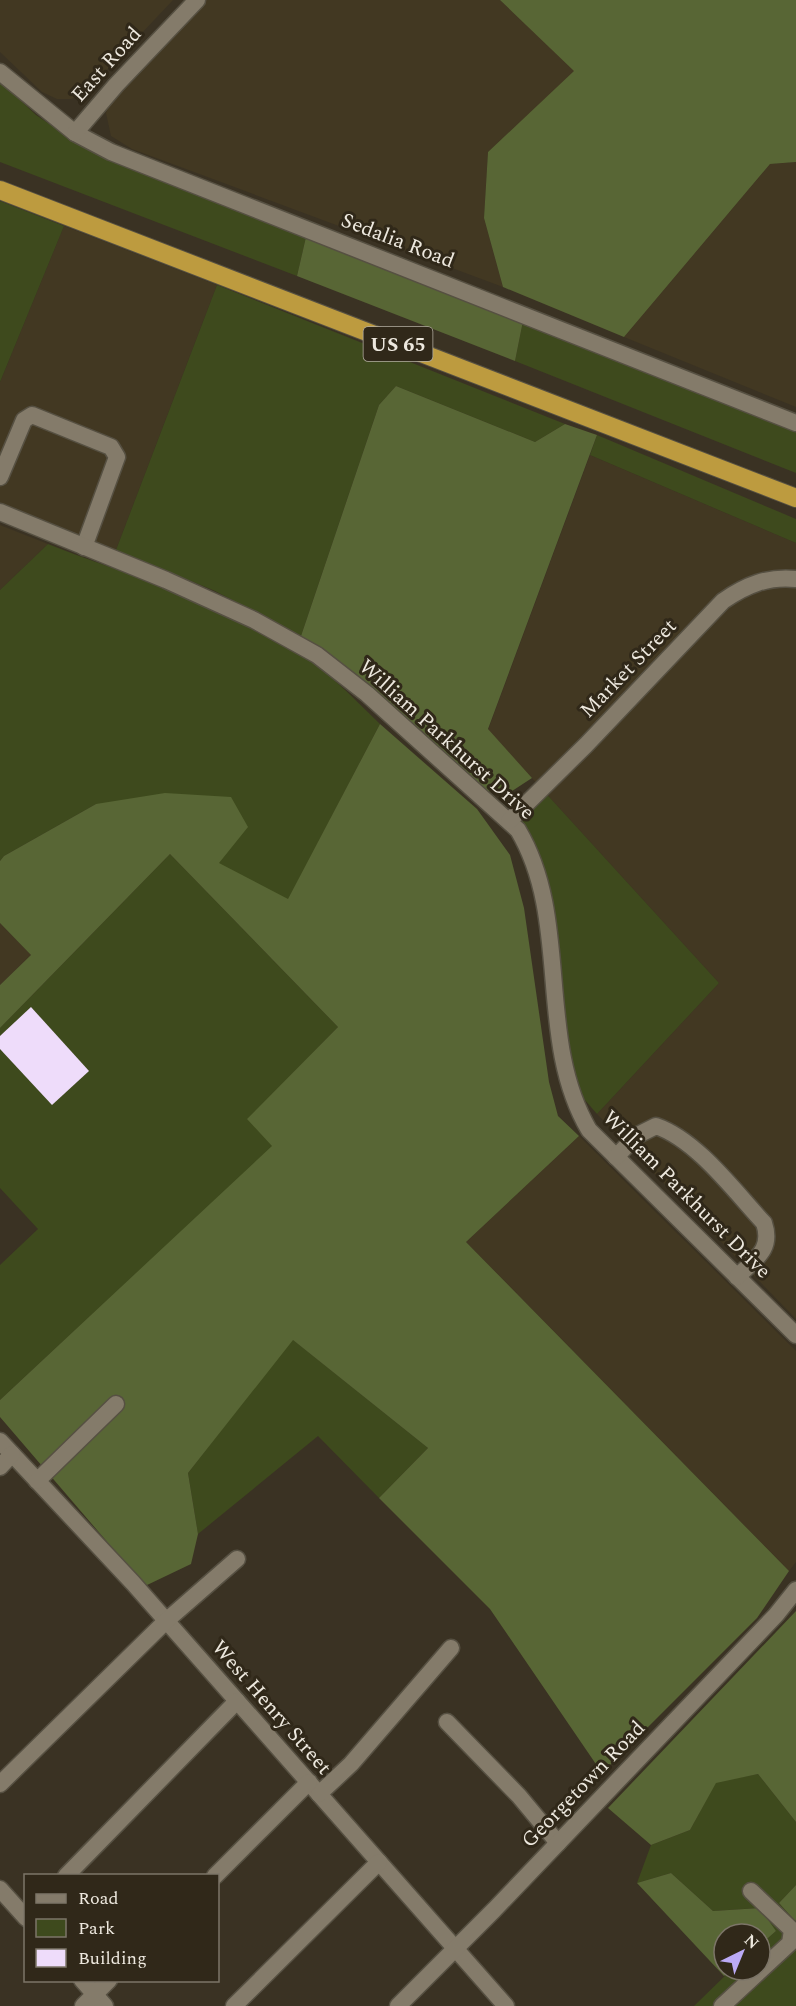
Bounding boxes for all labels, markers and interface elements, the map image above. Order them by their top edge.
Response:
street label: East Road [64,19,150,110]
street label: Sedalia Road [336,205,459,277]
road number: US 65 [364,327,432,361]
street label: Market Street [573,612,685,726]
street label: William Parkhurst Drive [351,652,542,828]
street label: William Parkhurst Drive [594,1103,778,1287]
street label: West Henry Street [203,1633,339,1782]
street label: Georgetown Road [514,1714,653,1856]
legend [24,1874,219,1982]
text: Road [78,1885,119,1912]
text: Park [78,1915,115,1942]
north arrow [712,1922,772,1982]
text: N [739,1929,765,1955]
text: Building [78,1945,147,1972]

